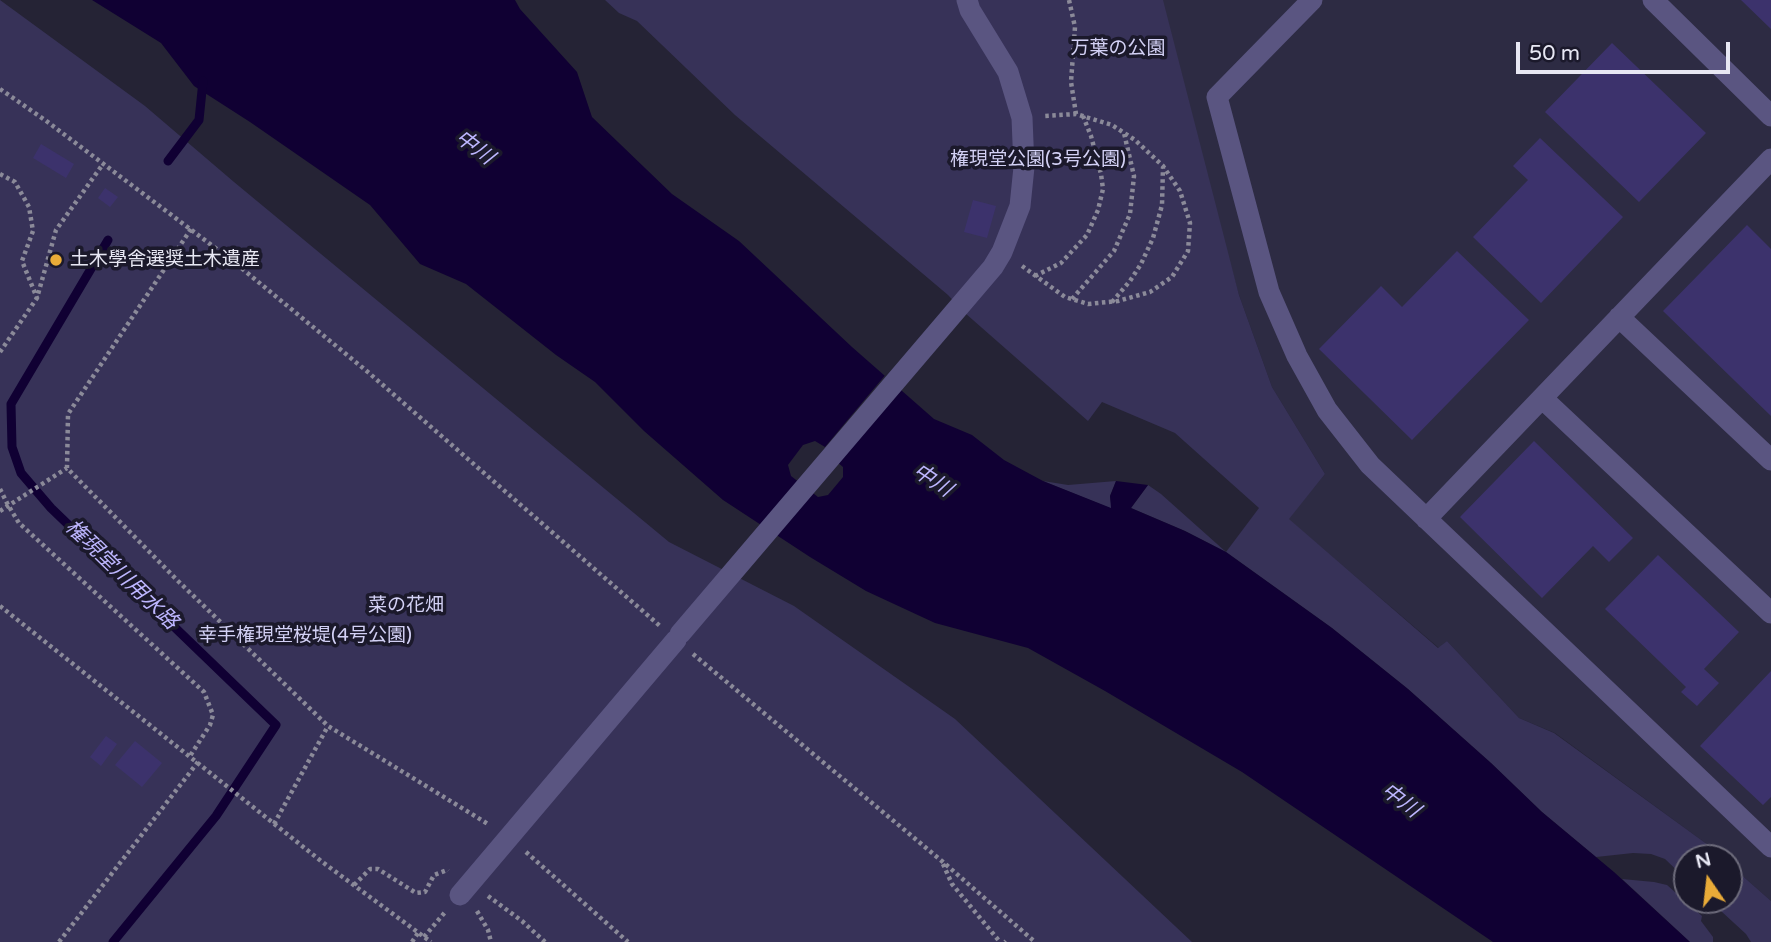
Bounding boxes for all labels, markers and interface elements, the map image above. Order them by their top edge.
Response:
scale bar [1519,28,1732,72]
park label: 万葉の公園 [1071,38,1165,60]
text: 50 m [1529,41,1580,66]
water label: 中川 [450,125,498,171]
park label: 権現堂公園(3号公園) [950,149,1126,171]
place label: 土木學舎選奨土木遺産 [70,249,260,271]
marker: 土木學舎選奨土木遺産 [48,252,64,268]
water label: 中川 [908,459,956,503]
water label: 権現堂川用水路 [59,515,183,635]
park label: 菜の花畑 [368,595,444,617]
park label: 幸手権現堂桜堤(4号公園) [198,625,412,647]
water label: 中川 [1376,778,1424,824]
north arrow [1673,844,1743,914]
text: N [1693,848,1713,873]

